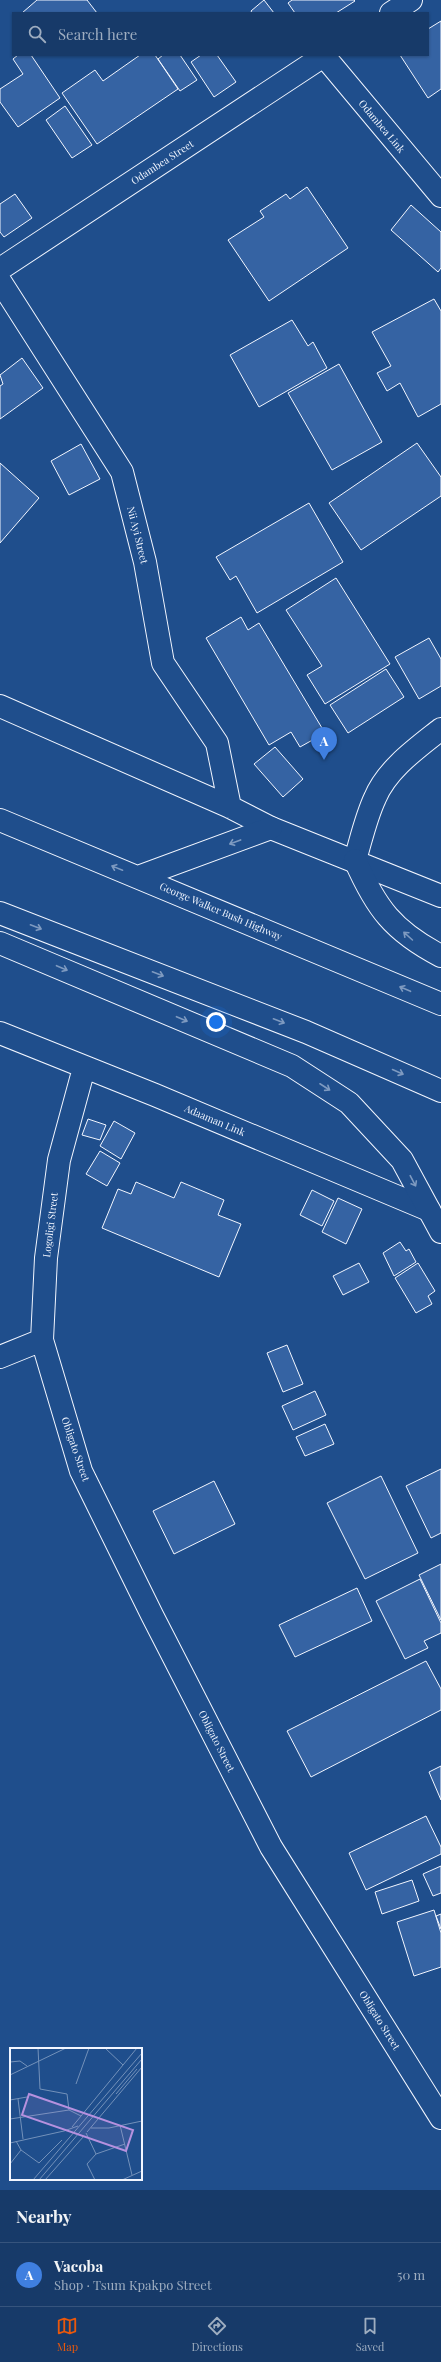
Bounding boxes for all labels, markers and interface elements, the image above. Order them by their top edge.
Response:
search box [12,12,429,56]
icon: search [26,23,48,45]
text: Search here [58,24,137,44]
street label: Odambea Link [356,96,409,156]
street label: Odambea Street [128,136,196,187]
street label: Nii Ayi Street [124,505,152,566]
pin: A [311,727,337,760]
one-way arrow [229,838,241,846]
one-way arrow [112,864,124,871]
street label: George Walker Bush Highway [158,879,284,943]
one-way arrow [30,923,42,931]
one-way arrow [403,931,413,940]
one-way arrow [56,965,68,973]
one-way arrow [151,970,163,978]
one-way arrow [399,984,411,992]
your location [206,1012,226,1032]
one-way arrow [175,1016,187,1023]
one-way arrow [272,1018,284,1025]
one-way arrow [392,1069,404,1076]
one-way arrow [319,1084,331,1092]
street label: Adaaman Link [182,1101,248,1139]
one-way arrow [410,1175,417,1187]
street label: Logoligi Street [39,1191,61,1258]
street label: Obligato Street [58,1415,94,1484]
street label: Obligato Street [195,1708,239,1775]
street label: Obligato Street [356,1988,404,2053]
inset map [10,2048,142,2180]
text: Nearby [16,2205,71,2227]
text: Vacoba [54,2256,103,2276]
text: A [25,2266,33,2283]
text: 50 m [397,2266,425,2283]
text: Shop · Tsum Kpakpo Street [54,2276,212,2293]
tab: Map [56,2315,78,2354]
tab: Directions [191,2315,243,2354]
tab: Saved [356,2315,384,2354]

